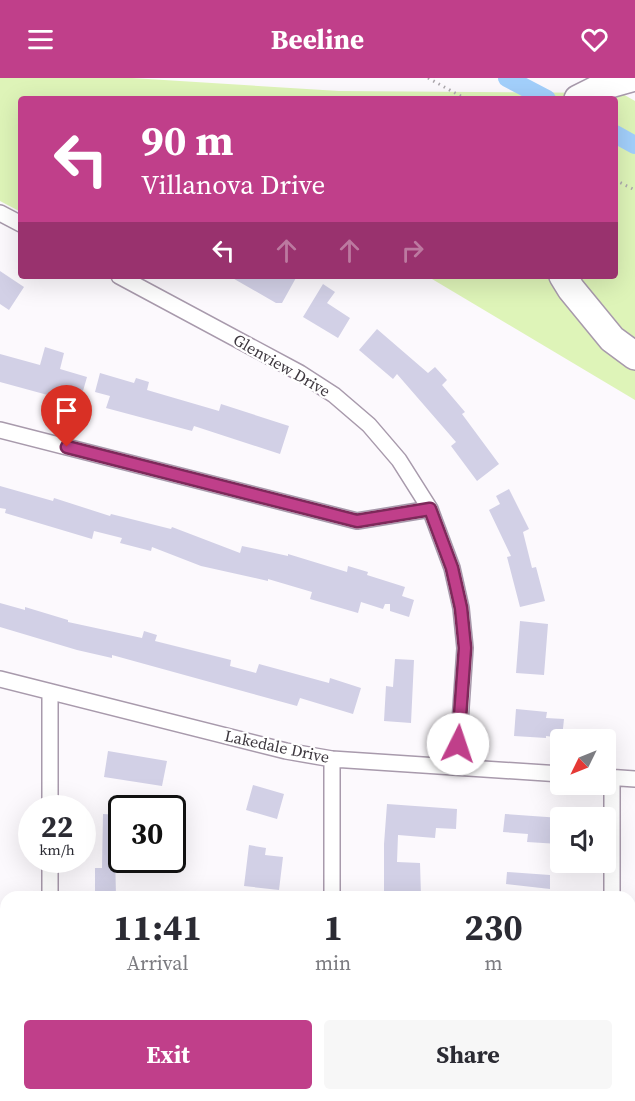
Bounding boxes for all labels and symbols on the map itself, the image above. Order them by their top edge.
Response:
street label: Glenview Drive [230,328,334,402]
pin [41,385,92,447]
position arrow [426,712,490,776]
street label: Lakedale Drive [223,724,331,768]
north arrow [550,729,616,795]
speed limit sign: 30 [108,795,186,873]

